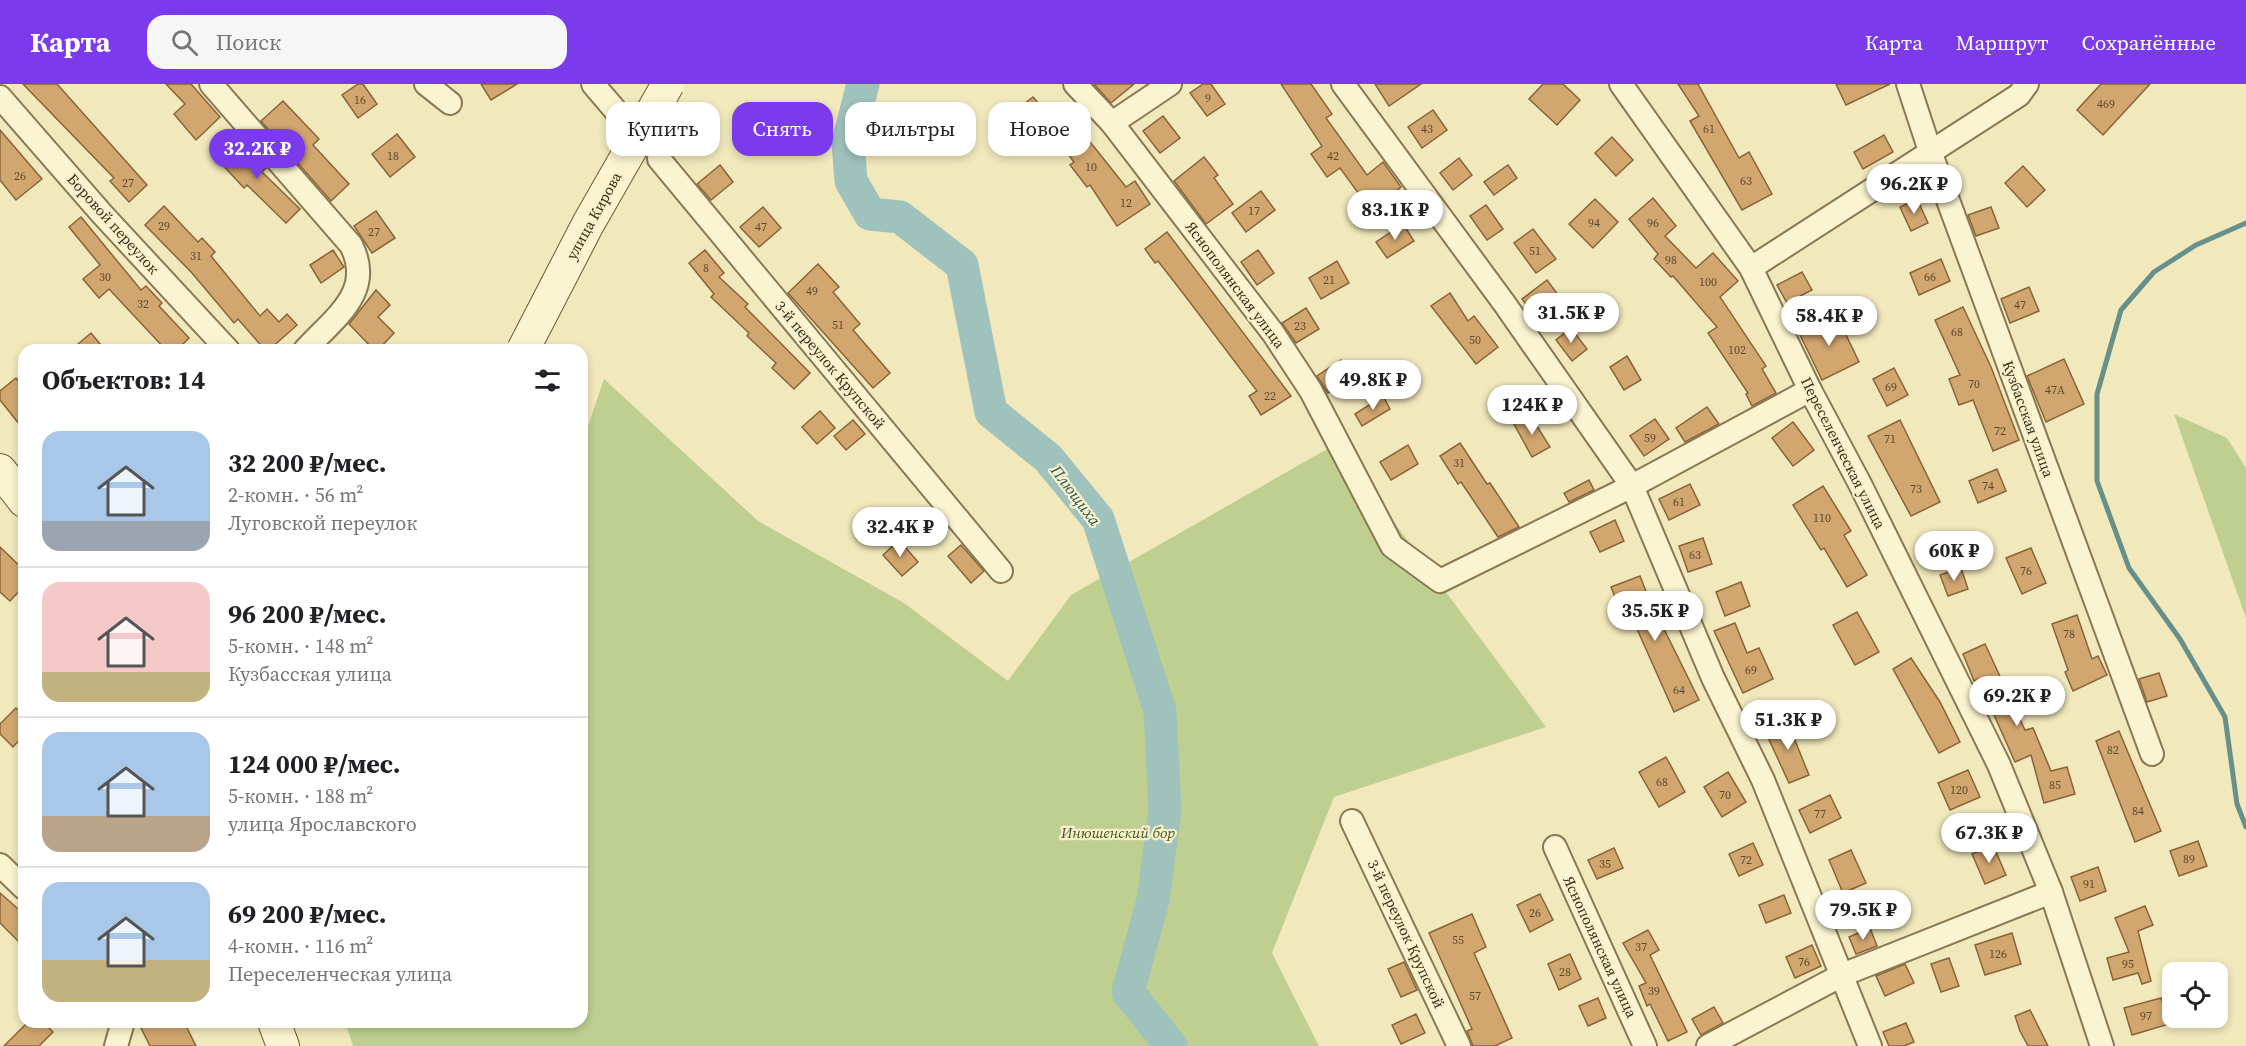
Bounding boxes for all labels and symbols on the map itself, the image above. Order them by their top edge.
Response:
house number: 9 [1205,90,1211,106]
house number: 16 [354,92,366,108]
house number: 469 [2097,96,2115,112]
house number: 43 [1421,121,1433,137]
house number: 61 [1703,121,1715,137]
pin: 32.2K ₽ [202,129,312,180]
house number: 18 [387,148,399,164]
house number: 42 [1327,148,1339,164]
house number: 10 [1085,159,1097,175]
pin: 96.2K ₽ [1859,164,1969,215]
house number: 26 [14,168,26,184]
street label: улица Кирова [561,168,627,263]
street label: Боровой переулок [63,169,165,279]
house number: 63 [1740,173,1752,189]
house number: 27 [122,175,134,191]
pin: 83.1K ₽ [1340,190,1450,241]
house number: 12 [1120,195,1132,211]
house number: 17 [1248,203,1260,219]
house number: 94 [1588,215,1600,231]
house number: 96 [1647,215,1659,231]
street label: Яснополянская улица [1181,217,1290,353]
house number: 29 [158,218,170,234]
house number: 47 [755,219,767,235]
house number: 27 [368,224,380,240]
house number: 51 [1529,243,1541,259]
house number: 31 [190,248,202,264]
house number: 98 [1665,252,1677,268]
house number: 8 [703,260,709,276]
house number: 30 [99,269,111,285]
house number: 66 [1924,269,1936,285]
house number: 21 [1323,272,1335,288]
house number: 100 [1699,274,1717,290]
house number: 49 [806,283,818,299]
pin: 31.5K ₽ [1516,293,1626,344]
house number: 32 [137,296,149,312]
street label: 3-й переулок Крупской [770,296,891,434]
pin: 58.4K ₽ [1774,296,1884,347]
house number: 47 [2014,297,2026,313]
house number: 51 [832,317,844,333]
house number: 23 [1294,318,1306,334]
house number: 68 [1951,324,1963,340]
house number: 50 [1469,332,1481,348]
house number: 102 [1728,342,1746,358]
street label: Кузбасская улица [1998,357,2059,481]
pin: 49.8K ₽ [1318,360,1428,411]
street label: Переселенческая улица [1796,373,1891,533]
house number: 70 [1968,376,1980,392]
house number: 69 [1885,379,1897,395]
house number: 47А [2045,382,2065,398]
pin: 124K ₽ [1483,385,1581,436]
house number: 22 [1264,388,1276,404]
house number: 72 [1994,423,2006,439]
house number: 59 [1644,430,1656,446]
house number: 71 [1884,431,1896,447]
house number: 31 [1453,455,1465,471]
water label: Плющиха [1045,459,1106,530]
house number: 74 [1982,478,1994,494]
house number: 73 [1910,481,1922,497]
house number: 61 [1673,494,1685,510]
pin: 32.4K ₽ [845,507,955,558]
house number: 110 [1813,510,1831,526]
pin: 60K ₽ [1912,531,1996,582]
house number: 63 [1689,547,1701,563]
house number: 76 [2020,563,2032,579]
pin: 35.5K ₽ [1600,591,1710,642]
house number: 78 [2063,626,2075,642]
house number: 69 [1745,662,1757,678]
pin: 69.2K ₽ [1962,676,2072,727]
house number: 64 [1673,682,1685,698]
pin: 51.3K ₽ [1733,700,1843,751]
house number: 82 [2107,742,2119,758]
house number: 68 [1656,774,1668,790]
house number: 85 [2049,777,2061,793]
house number: 120 [1950,782,1968,798]
house number: 70 [1719,787,1731,803]
house number: 84 [2132,803,2144,819]
house number: 77 [1814,806,1826,822]
pin: 67.3K ₽ [1934,813,2044,864]
park label: Инюшенский бор [1060,822,1175,843]
house number: 89 [2183,851,2195,867]
house number: 72 [1740,852,1752,868]
street label: 3-й переулок Крупской [1363,856,1450,1012]
house number: 35 [1599,856,1611,872]
street label: Яснополянская улица [1558,873,1643,1021]
house number: 91 [2083,876,2095,892]
pin: 79.5K ₽ [1808,890,1918,941]
house number: 26 [1529,905,1541,921]
house number: 55 [1452,932,1464,948]
house number: 37 [1635,939,1647,955]
house number: 126 [1989,946,2007,962]
house number: 76 [1798,954,1810,970]
house number: 95 [2122,956,2134,972]
house number: 28 [1559,964,1571,980]
house number: 39 [1648,983,1660,999]
house number: 57 [1469,988,1481,1004]
house number: 97 [2140,1008,2152,1024]

